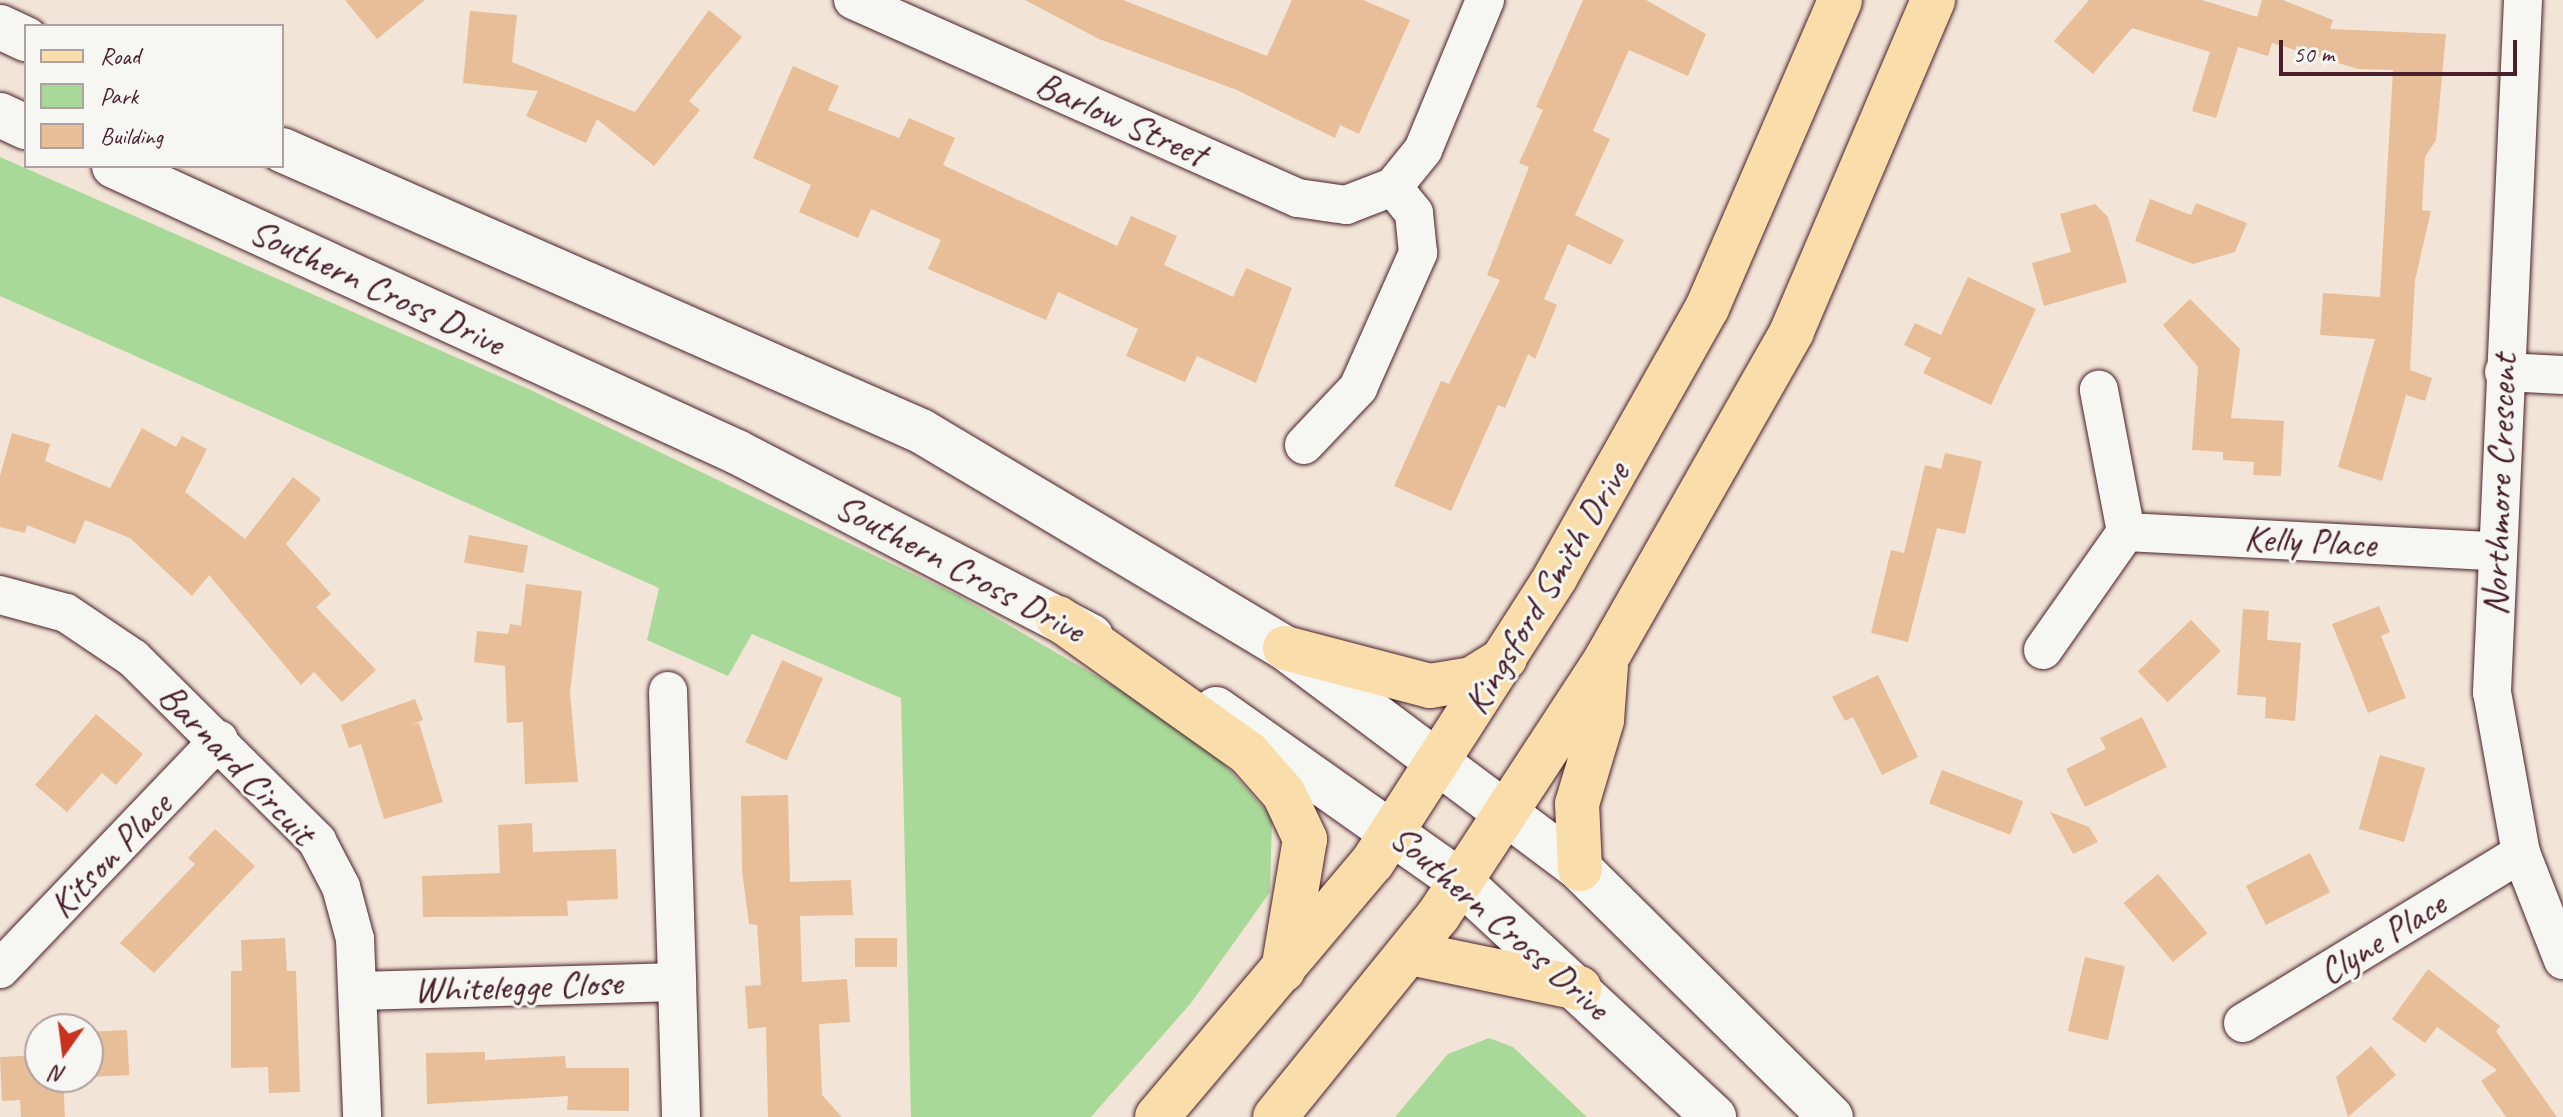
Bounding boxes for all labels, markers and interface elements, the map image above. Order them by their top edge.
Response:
legend [24,24,284,168]
scale bar [2283,24,2521,74]
text: 50 m [2293,39,2334,69]
text: Road [100,41,140,71]
street label: Barlow Street [1029,61,1213,177]
text: Park [100,81,138,111]
text: Building [100,121,163,151]
street label: Southern Cross Drive [242,208,512,366]
street label: Northmore Crescent [2472,353,2526,617]
street label: Kingsford Smith Drive [1453,454,1639,722]
street label: Southern Cross Drive [827,483,1093,653]
street label: Kelly Place [2243,515,2377,567]
street label: Barnard Circuit [149,674,325,854]
street label: Kitson Place [39,782,181,928]
street label: Southern Cross Drive [1381,814,1619,1030]
street label: Clyne Place [2309,881,2455,995]
street label: Whitelegge Close [413,960,623,1012]
north arrow [24,1013,104,1093]
text: N [49,1059,69,1090]

